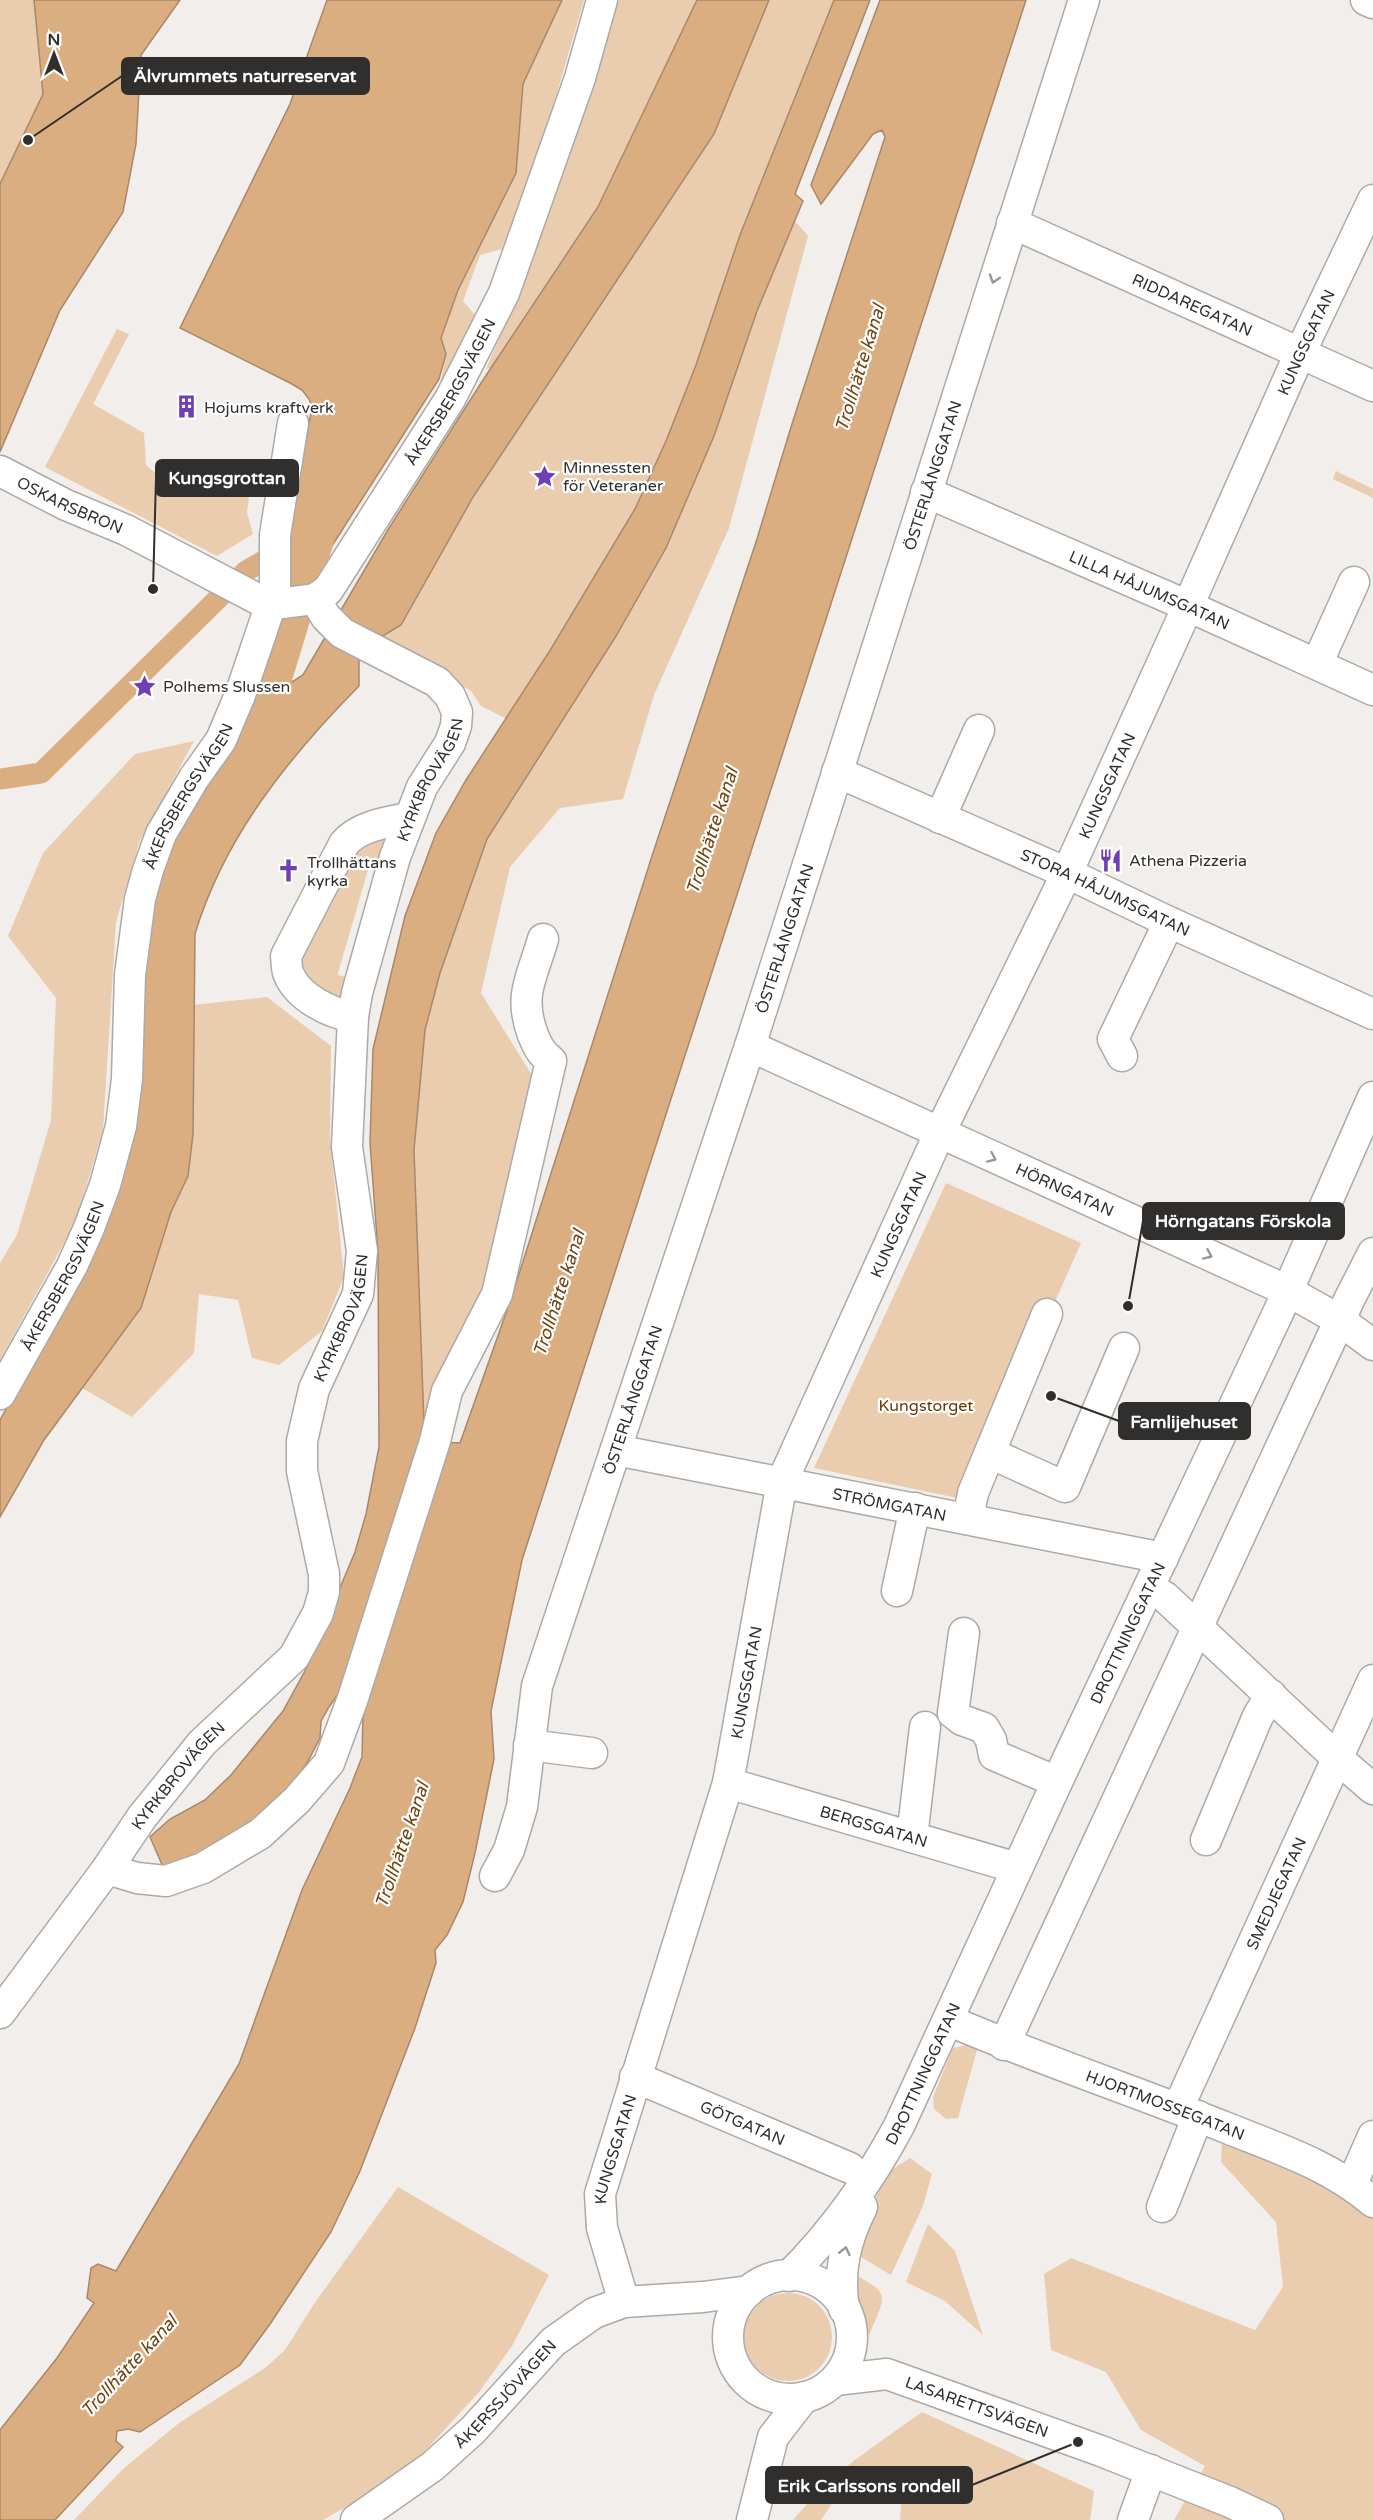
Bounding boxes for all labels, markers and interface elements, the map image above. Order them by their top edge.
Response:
north arrow [24,24,84,84]
text: N [48,30,60,50]
callout: Älvrummets naturreservat [122,58,369,94]
text: Älvrummets naturreservat [134,65,357,87]
street label: RIDDAREGATAN [1129,270,1255,341]
one-way arrow [989,273,1002,284]
street label: KUNGSGATAN [1274,287,1340,399]
water label: Trollhätte kanal [830,300,890,434]
street label: ÅKERSBERGSVÄGEN [401,315,500,469]
building icon: Hojums kraftverk [173,394,199,420]
place label: Hojums kraftverk [204,398,334,418]
street label: ÖSTERLÅNGGATAN [900,398,966,553]
place label: Minnessten för Veteraner [563,458,664,496]
callout: Kungsgrottan [156,460,298,496]
place icon: Minnessten för Veteraner [532,463,558,489]
text: Kungsgrottan [168,467,286,489]
street label: OSKARSBRON [13,472,126,539]
street label: LILLA HÅJUMSGATAN [1066,546,1233,635]
place icon: Polhems Slussen [132,673,158,699]
place label: Polhems Slussen [163,677,290,697]
street label: KYRKBROVÄGEN [393,717,468,845]
street label: ÅKERSBERGSVÄGEN [140,720,238,873]
street label: KUNGSGATAN [1075,730,1140,842]
water label: Trollhätte kanal [681,763,743,897]
street label: STORA HÅJUMSGATAN [1017,845,1193,941]
restaurant icon: Athena Pizzeria [1098,847,1124,873]
place label: Athena Pizzeria [1129,851,1247,871]
place label: Trollhättans kyrka [307,853,397,891]
church icon: Trollhättans kyrka [276,858,302,884]
street label: ÖSTERLÅNGGATAN [752,861,819,1016]
one-way arrow [986,1151,997,1163]
street label: HÖRNGATAN [1012,1159,1117,1221]
street label: KUNGSGATAN [866,1169,932,1281]
street label: ÅKERSBERGSVÄGEN [17,1198,109,1355]
callout: Hörngatans Förskola [1143,1203,1344,1239]
text: Hörngatans Förskola [1155,1210,1331,1232]
water label: Trollhätte kanal [528,1225,590,1359]
one-way arrow [1202,1248,1213,1260]
street label: KYRKBROVÄGEN [310,1253,373,1385]
street label: ÖSTERLÅNGGATAN [599,1323,667,1477]
park label: Kungstorget [879,1396,973,1416]
callout: Famlijehuset [1119,1403,1250,1439]
text: Famlijehuset [1130,1411,1238,1433]
street label: STRÖMGATAN [831,1484,948,1526]
street label: DROTTNINGGATAN [1086,1559,1170,1707]
street label: KUNGSGATAN [727,1624,767,1741]
street label: KYRKBROVÄGEN [127,1718,230,1834]
water label: Trollhätte kanal [370,1777,435,1911]
street label: BERGSGATAN [817,1802,930,1852]
street label: SMEDJEGATAN [1242,1834,1311,1953]
street label: DROTTNINGGATAN [882,2000,965,2149]
street label: HJORTMOSSEGATAN [1083,2066,1247,2145]
street label: KUNGSGATAN [591,2092,641,2205]
street label: GÖTGATAN [697,2097,788,2150]
one-way arrow [837,2246,850,2256]
water label: Trollhätte kanal [76,2309,183,2421]
street label: ÅKERSSJÖVÄGEN [450,2336,561,2453]
street label: LASARETTSVÄGEN [902,2372,1051,2442]
callout: Erik Carlssons rondell [766,2467,972,2503]
text: Erik Carlssons rondell [778,2475,960,2497]

